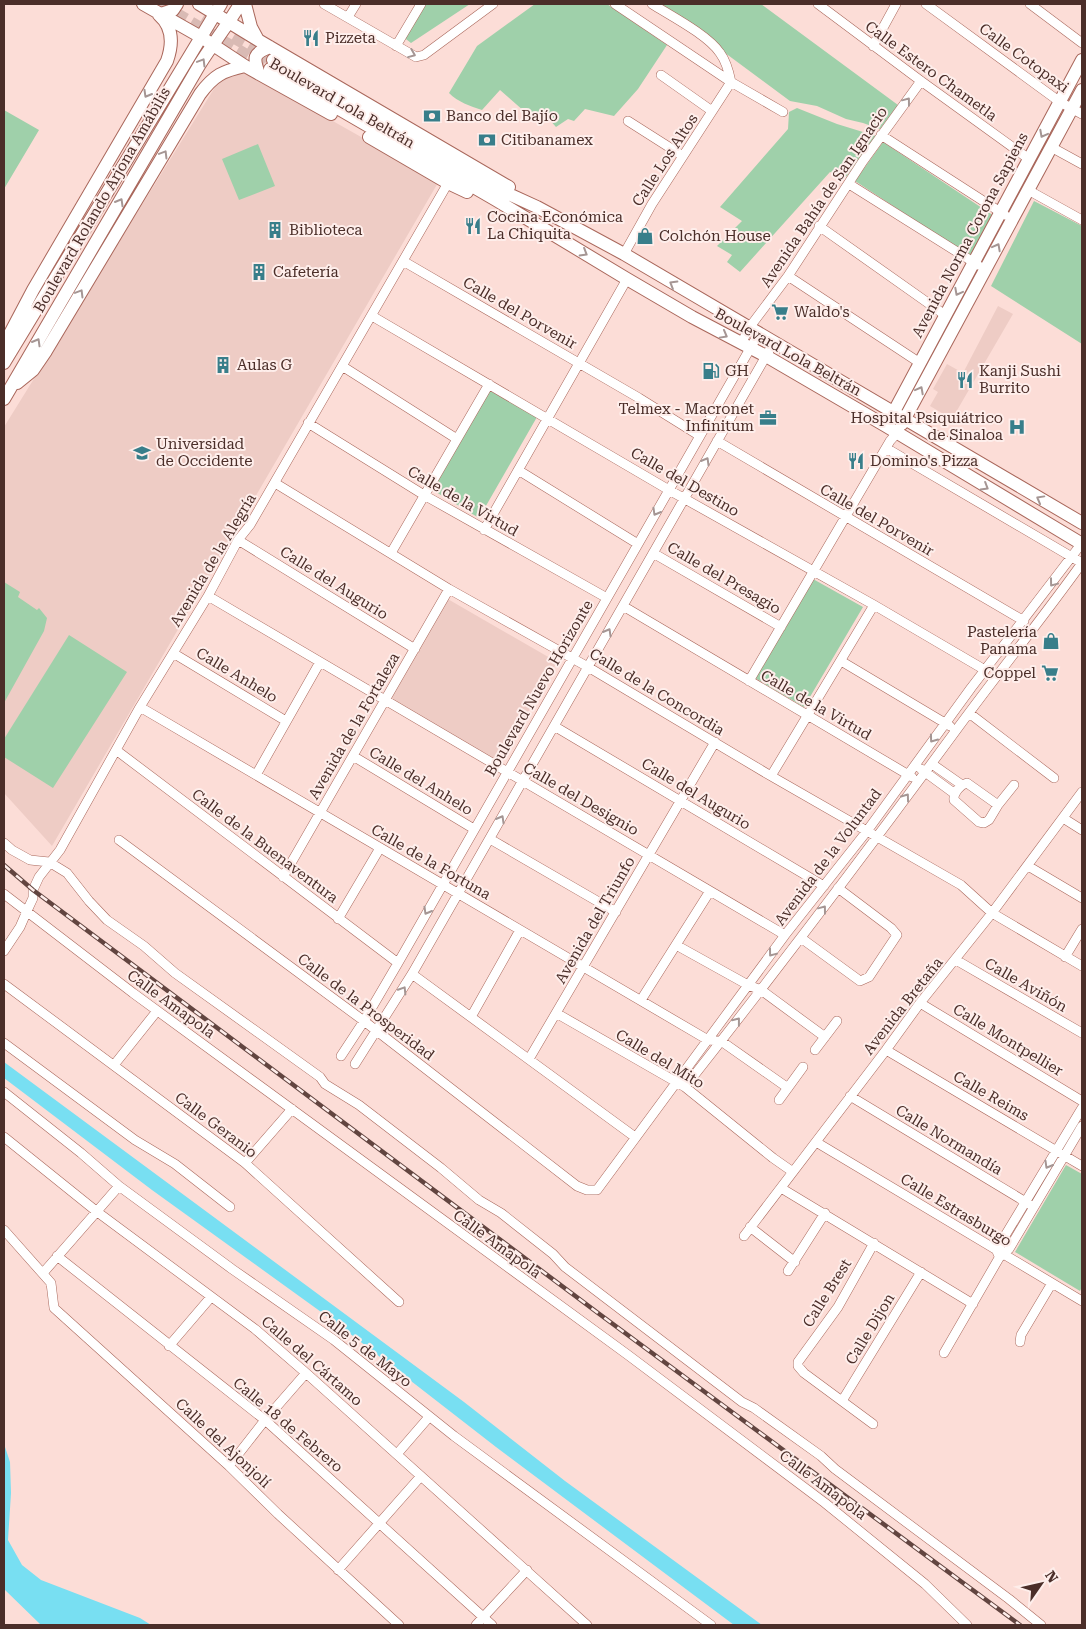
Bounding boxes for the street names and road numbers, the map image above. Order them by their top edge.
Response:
street label: Calle Estero Chametla [862,17,1000,125]
street label: Calle Cotopaxi [976,19,1072,97]
street label: Boulevard Lola Beltrán [266,54,418,152]
street label: Boulevard Rolando Arjona Amábilis [30,84,174,316]
street label: Avenida Bahía de San Ignacio [757,103,891,291]
street label: Calle Los Altos [628,110,702,210]
street label: Avenida Norma Corona Sapiens [908,129,1032,341]
street label: Calle del Porvenir [460,273,580,353]
street label: Boulevard Lola Beltrán [712,304,865,400]
street label: Calle del Destino [627,444,743,520]
street label: Calle de la Virtud [405,462,522,540]
street label: Calle del Porvenir [817,480,937,560]
street label: Avenida de la Alegría [166,490,260,630]
street label: Calle del Presagio [664,538,784,618]
street label: Calle del Augurio [277,542,391,624]
street label: Boulevard Nuevo Horizonte [481,597,597,779]
street label: Calle Anhelo [193,644,281,706]
street label: Calle de la Concordia [586,645,728,739]
street label: Avenida de la Fortaleza [305,649,403,803]
street label: Calle de la Virtud [758,666,875,744]
street label: Calle del Anhelo [366,743,476,819]
street label: Calle del Augurio [638,754,754,834]
street label: Calle del Designio [520,759,642,839]
street label: Calle de la Buenaventura [188,785,342,907]
street label: Avenida de la Voluntad [771,785,886,929]
street label: Calle de la Fortuna [368,820,494,904]
street label: Avenida del Triunfo [551,853,639,987]
street label: Calle de la Prosperidad [294,950,438,1065]
street label: Avenida Bretaña [859,954,947,1058]
street label: Calle Aviñón [982,954,1071,1016]
street label: Calle Amapola [124,966,218,1042]
street label: Calle Montpellier [950,1000,1066,1080]
street label: Calle del Mito [612,1026,708,1092]
street label: Calle Reims [950,1067,1032,1125]
street label: Calle Geranio [171,1088,261,1162]
street label: Calle Normandía [892,1101,1006,1179]
street label: Calle Estrasburgo [897,1170,1015,1250]
street label: Calle Amapola [450,1206,544,1282]
street label: Calle Brest [799,1255,855,1331]
street label: Calle Dijon [842,1290,898,1368]
street label: Calle 5 de Mayo [315,1307,415,1391]
street label: Calle del Cártamo [258,1312,366,1410]
street label: Calle 18 de Febrero [229,1374,347,1476]
street label: Calle del Ajonjolí [172,1394,274,1492]
street label: Calle Amapola [776,1446,870,1524]

